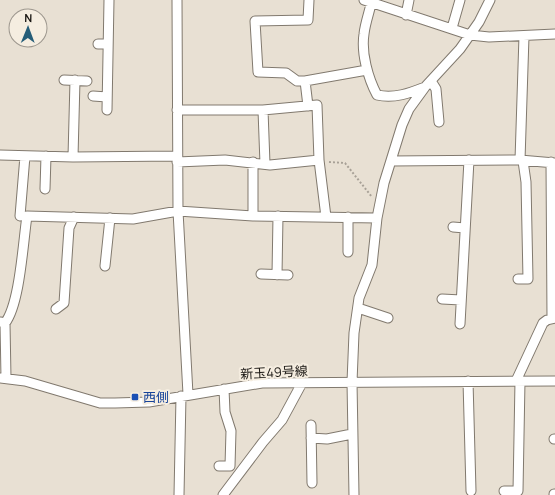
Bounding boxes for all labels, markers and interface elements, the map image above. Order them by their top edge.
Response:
north arrow [8,8,48,48]
text: N [24,10,32,25]
street label: 新玉49号線 [240,361,308,383]
place label: 西側 [143,388,169,406]
marker: 西側 [130,392,140,402]

